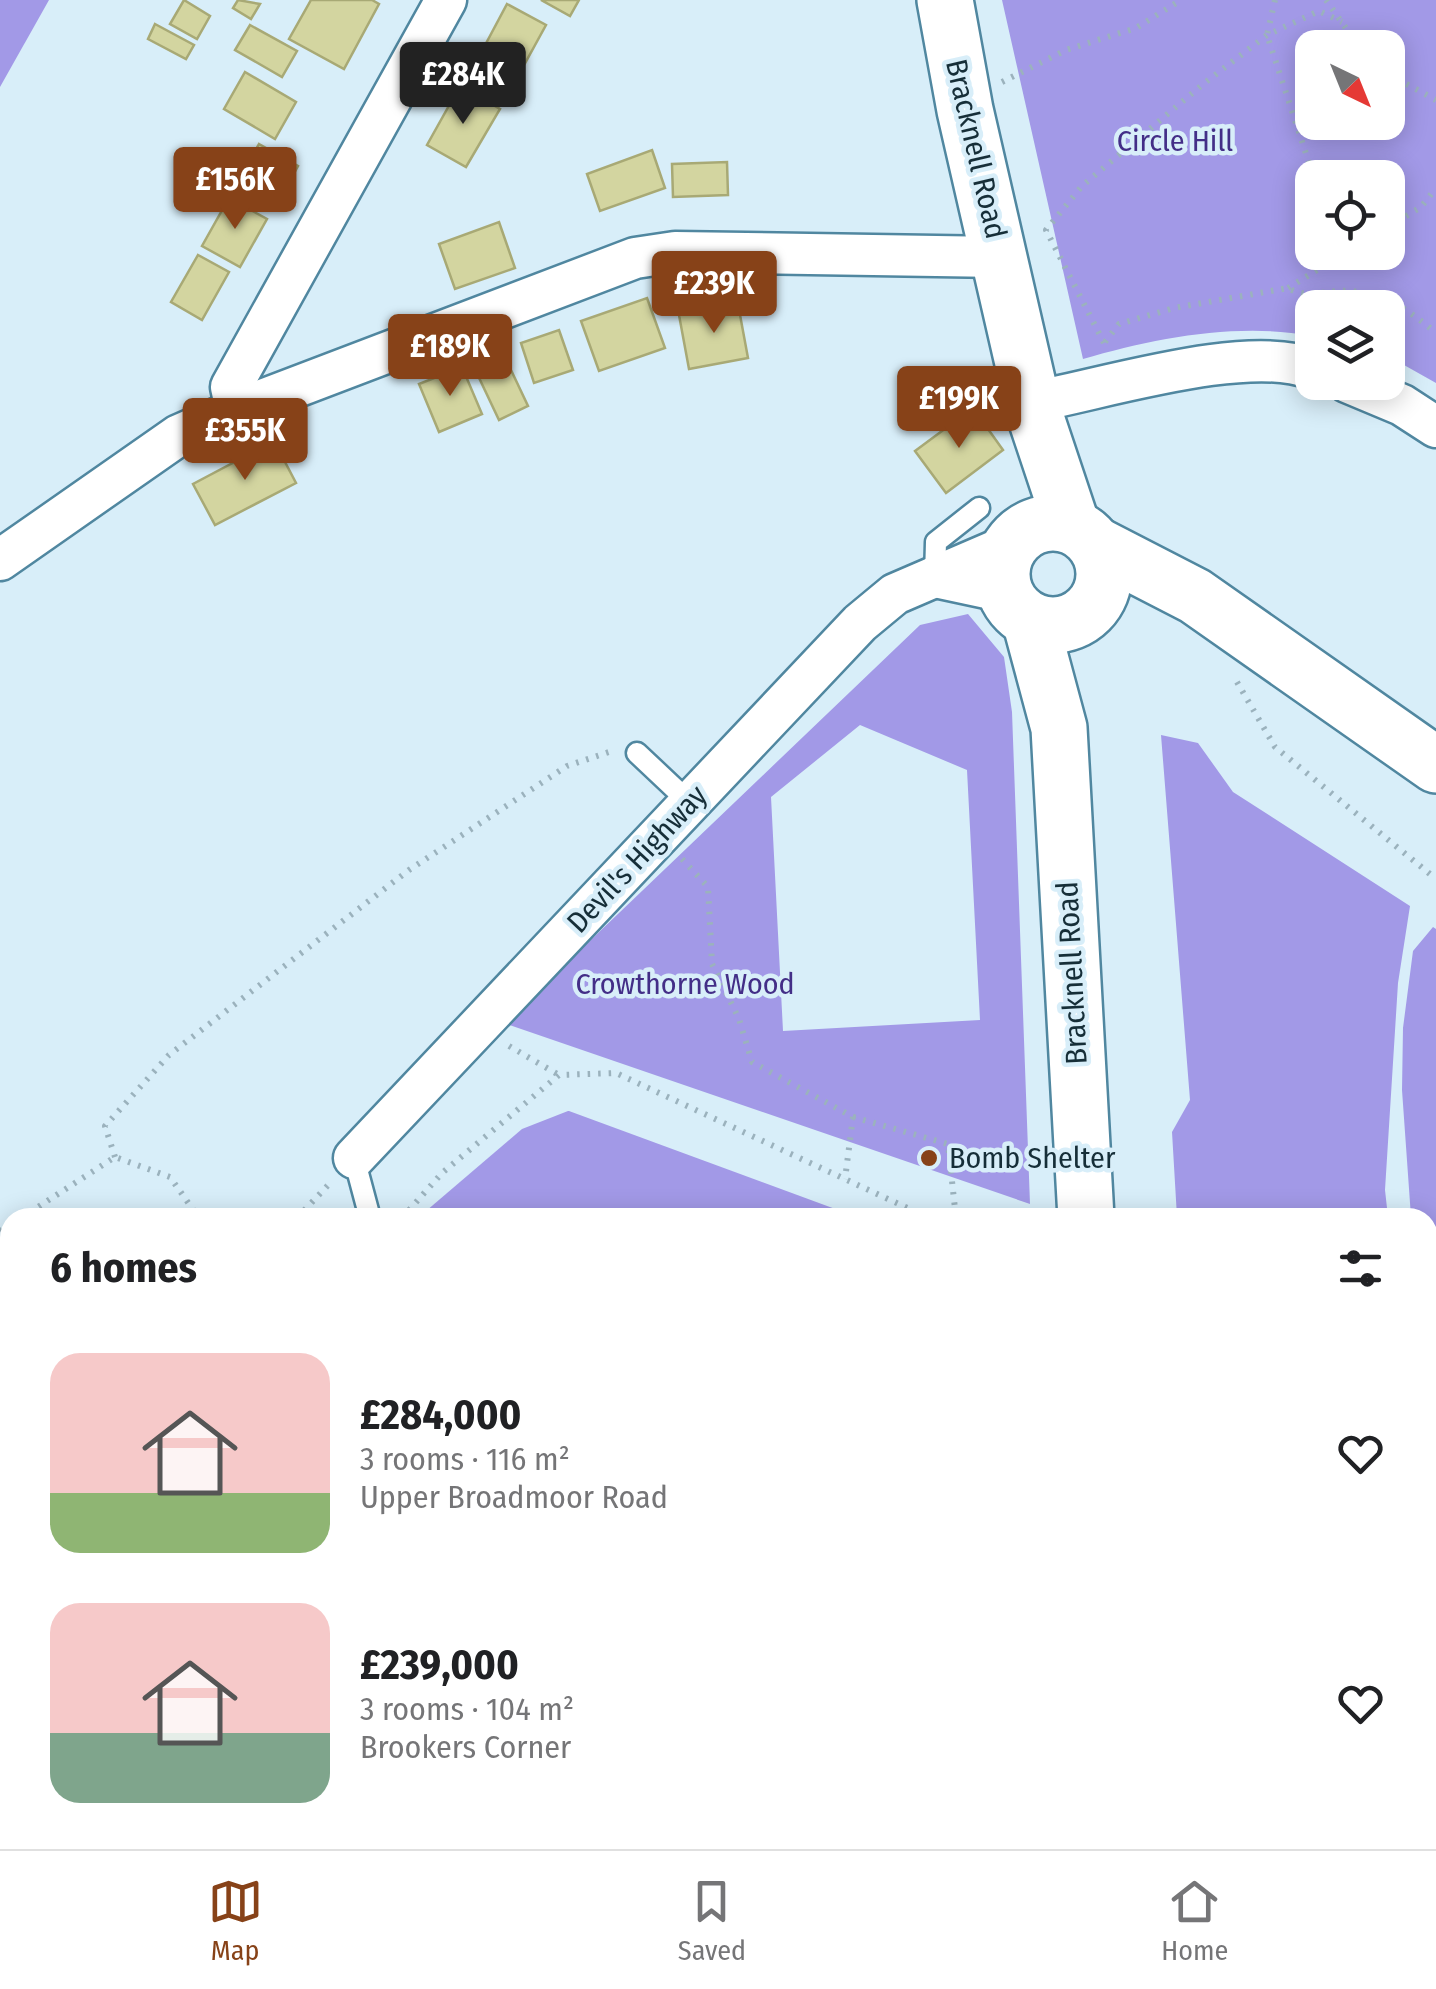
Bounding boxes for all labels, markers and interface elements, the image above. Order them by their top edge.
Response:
north arrow [1295,30,1405,140]
map controls [1295,30,1405,400]
pin: £284K [393,42,533,127]
text: £284K [422,55,504,93]
street label: Bracknell Road [938,56,1014,242]
park label: Circle Hill [1117,123,1233,159]
pin: £156K [165,147,305,232]
text: £156K [195,160,275,198]
button: locate [1295,160,1405,270]
pin: £239K [644,251,784,336]
text: £239K [674,264,754,302]
button: layers [1295,290,1405,400]
pin: £189K [380,314,520,399]
text: £189K [410,327,490,365]
pin: £199K [889,366,1029,451]
text: £199K [919,379,999,417]
pin: £355K [175,398,315,483]
text: £355K [205,411,285,449]
street label: Devil's Highway [559,777,715,940]
street label: Bracknell Road [1049,881,1095,1065]
park label: Crowthorne Wood [575,966,795,1002]
place label: Bomb Shelter [949,1140,1116,1176]
marker: Bomb Shelter [918,1147,940,1169]
icon: filters [1333,1241,1388,1296]
text: 6 homes [50,1243,197,1293]
text: £284,000 [360,1390,522,1440]
icon: home [130,1393,250,1513]
icon: heart [1333,1426,1388,1481]
text: 3 rooms · 116 m² [360,1440,570,1478]
text: Upper Broadmoor Road [360,1478,668,1516]
text: £239,000 [360,1640,519,1690]
icon: home [130,1643,250,1763]
icon: heart [1333,1676,1388,1731]
text: 3 rooms · 104 m² [360,1690,574,1728]
text: Brookers Corner [360,1728,571,1766]
tab: Map [208,1874,263,1967]
tab: Saved [678,1874,746,1967]
tab: Home [1161,1874,1228,1967]

